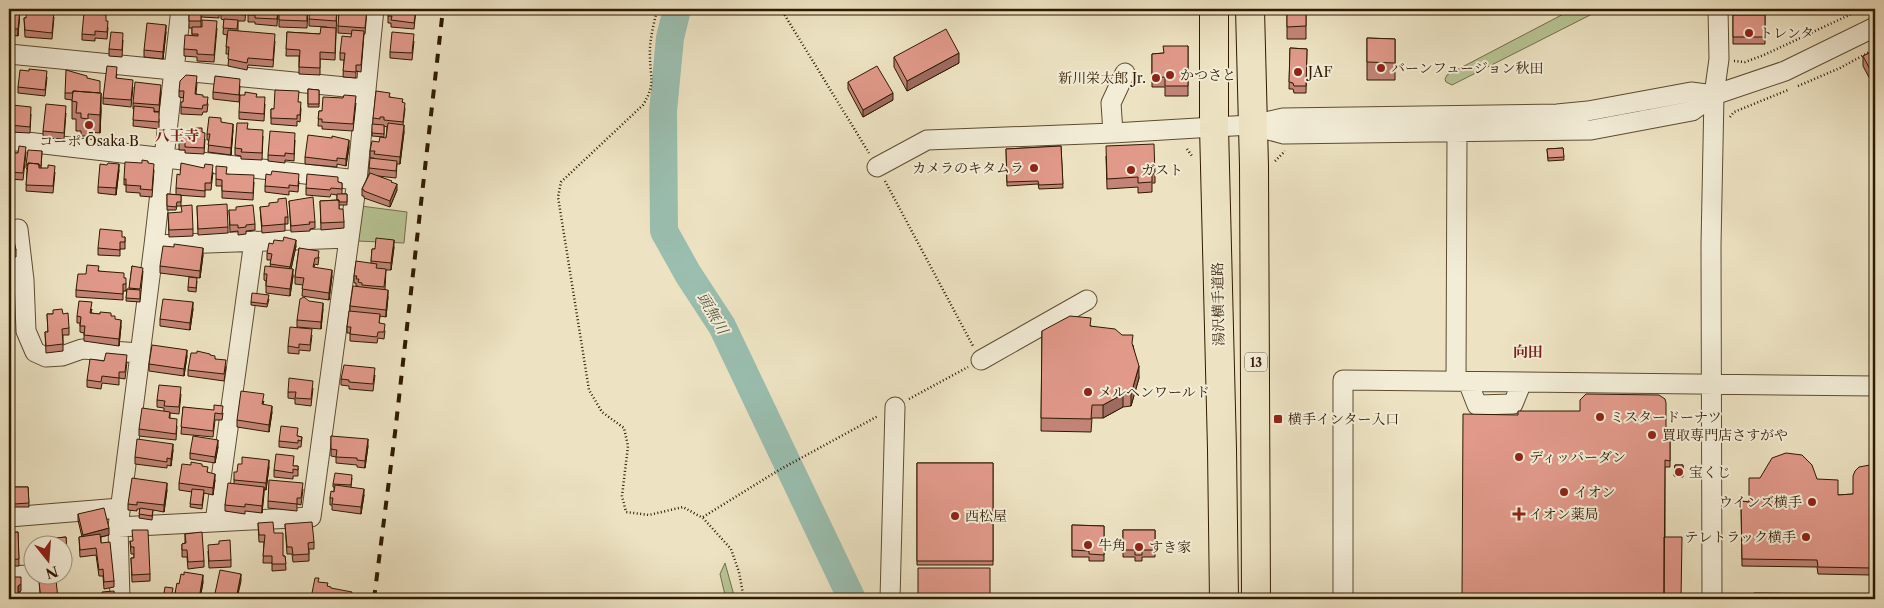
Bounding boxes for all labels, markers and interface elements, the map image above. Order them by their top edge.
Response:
place label: トレンタ [1759,24,1814,42]
marker: トレンタ [1743,27,1755,39]
place label: バーンフュージョン秋田 [1391,59,1543,77]
marker: バーンフュージョン秋田 [1375,62,1387,74]
place label: JAF [1306,63,1332,81]
place label: かつさと [1180,66,1236,84]
marker: JAF [1292,66,1304,78]
place label: 新川栄太郎 Jr. [1058,69,1146,87]
marker: かつさと [1164,69,1176,81]
marker: 新川栄太郎 Jr. [1150,72,1162,84]
marker: コーポ Ōsaka B [83,119,95,131]
district label: 八王寺 [154,126,200,145]
place label: コーポ Ōsaka B [39,132,139,150]
place label: カメラのキタムラ [912,159,1024,177]
place label: ガスト [1141,161,1183,179]
marker: カメラのキタムラ [1028,162,1040,174]
marker: ガスト [1125,164,1137,176]
street label: 湯沢横手道路 [1208,262,1228,346]
water label: 頭無川 [694,289,733,339]
district label: 向田 [1513,342,1543,361]
road number: 13 [1245,352,1267,372]
place label: メルヘンワールド [1098,383,1210,401]
marker: メルヘンワールド [1082,386,1094,398]
place label: ミスタードーナツ [1610,408,1722,426]
place label: 横手インター入口 [1288,410,1399,428]
marker: ミスタードーナツ [1594,411,1606,423]
marker: 横手インター入口 [1272,413,1284,425]
place label: 買取専門店さすがや [1662,426,1788,444]
marker: 買取専門店さすがや [1646,429,1658,441]
place label: ディッパーダン [1529,448,1626,466]
marker: ディッパーダン [1513,451,1525,463]
place label: 宝くじ [1689,463,1731,481]
marker: 宝くじ [1673,466,1685,478]
place label: イオン [1574,483,1616,501]
marker: イオン [1558,486,1570,498]
place label: ウインズ横手 [1719,493,1802,511]
marker: ウインズ横手 [1806,496,1818,508]
place label: イオン薬局 [1529,505,1599,523]
place label: 西松屋 [965,507,1007,525]
marker: イオン薬局 [1513,508,1525,520]
marker: 西松屋 [949,510,961,522]
place label: テレトラック横手 [1685,528,1796,546]
marker: テレトラック横手 [1800,531,1812,543]
north arrow [22,536,72,586]
place label: 牛角 [1098,536,1126,554]
place label: すき家 [1149,538,1191,556]
marker: 牛角 [1082,539,1094,551]
marker: すき家 [1133,541,1145,553]
text: N [43,562,60,583]

